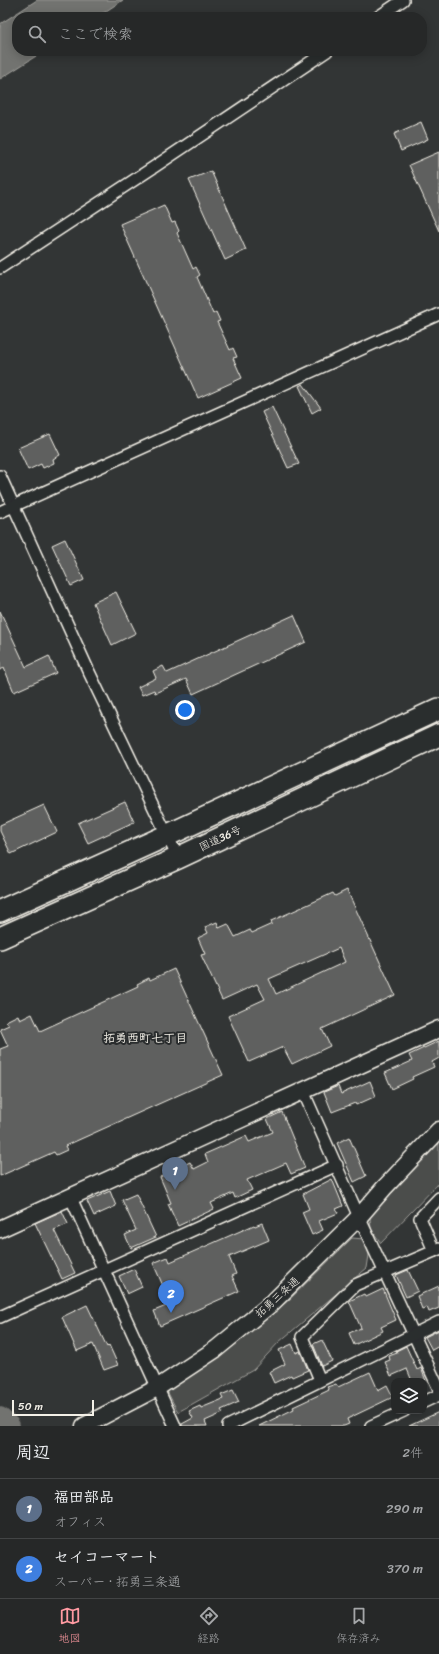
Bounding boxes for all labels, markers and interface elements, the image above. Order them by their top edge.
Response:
search box [12,12,427,56]
text: ここで検索 [58,21,133,47]
icon: search [26,23,48,45]
your location [175,700,195,720]
street label: 国道36号 [196,820,245,857]
district label: 拓勇西町七丁目 [103,1027,187,1049]
pin: 1 [162,1157,188,1190]
street label: 拓勇三条通 [251,1272,304,1323]
pin: 2 [158,1280,184,1313]
map controls [391,1378,427,1414]
button: layers [391,1378,427,1414]
text: 50 m [18,1397,43,1416]
scale bar [12,1398,94,1417]
text: 周辺 [16,1437,50,1467]
text: 2件 [402,1441,423,1464]
text: 福田部品 [54,1484,114,1510]
text: 1 [26,1497,32,1520]
text: 290 m [386,1497,423,1520]
text: オフィス [54,1510,106,1533]
text: セイコーマート [54,1544,160,1570]
text: 2 [25,1557,33,1580]
text: 370 m [387,1557,423,1580]
text: スーパー · 拓勇三条通 [54,1570,181,1593]
tab: 地図 [59,1605,81,1648]
tab: 経路 [198,1605,220,1648]
tab: 保存済み [337,1605,381,1648]

